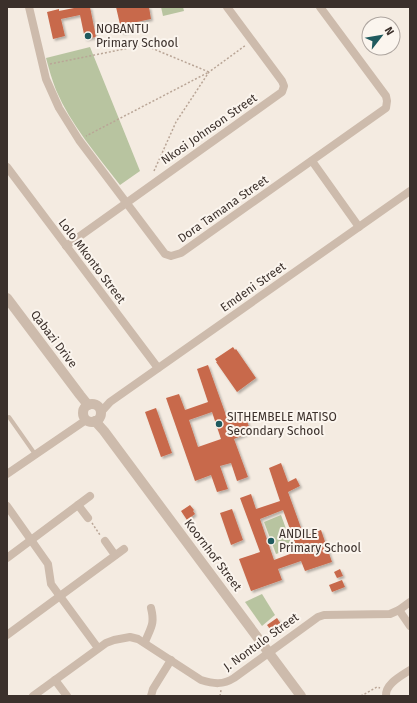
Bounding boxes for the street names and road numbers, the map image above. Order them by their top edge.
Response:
street label: Nkosi Johnson Street [158,90,260,167]
street label: Dora Tamana Street [175,172,271,245]
street label: Lolo Mkonto Street [56,216,129,307]
street label: Emdeni Street [218,259,289,315]
street label: Qabazi Drive [28,308,80,370]
street label: Koornhof Street [181,516,245,594]
street label: J. Nontulo Street [221,610,302,674]

